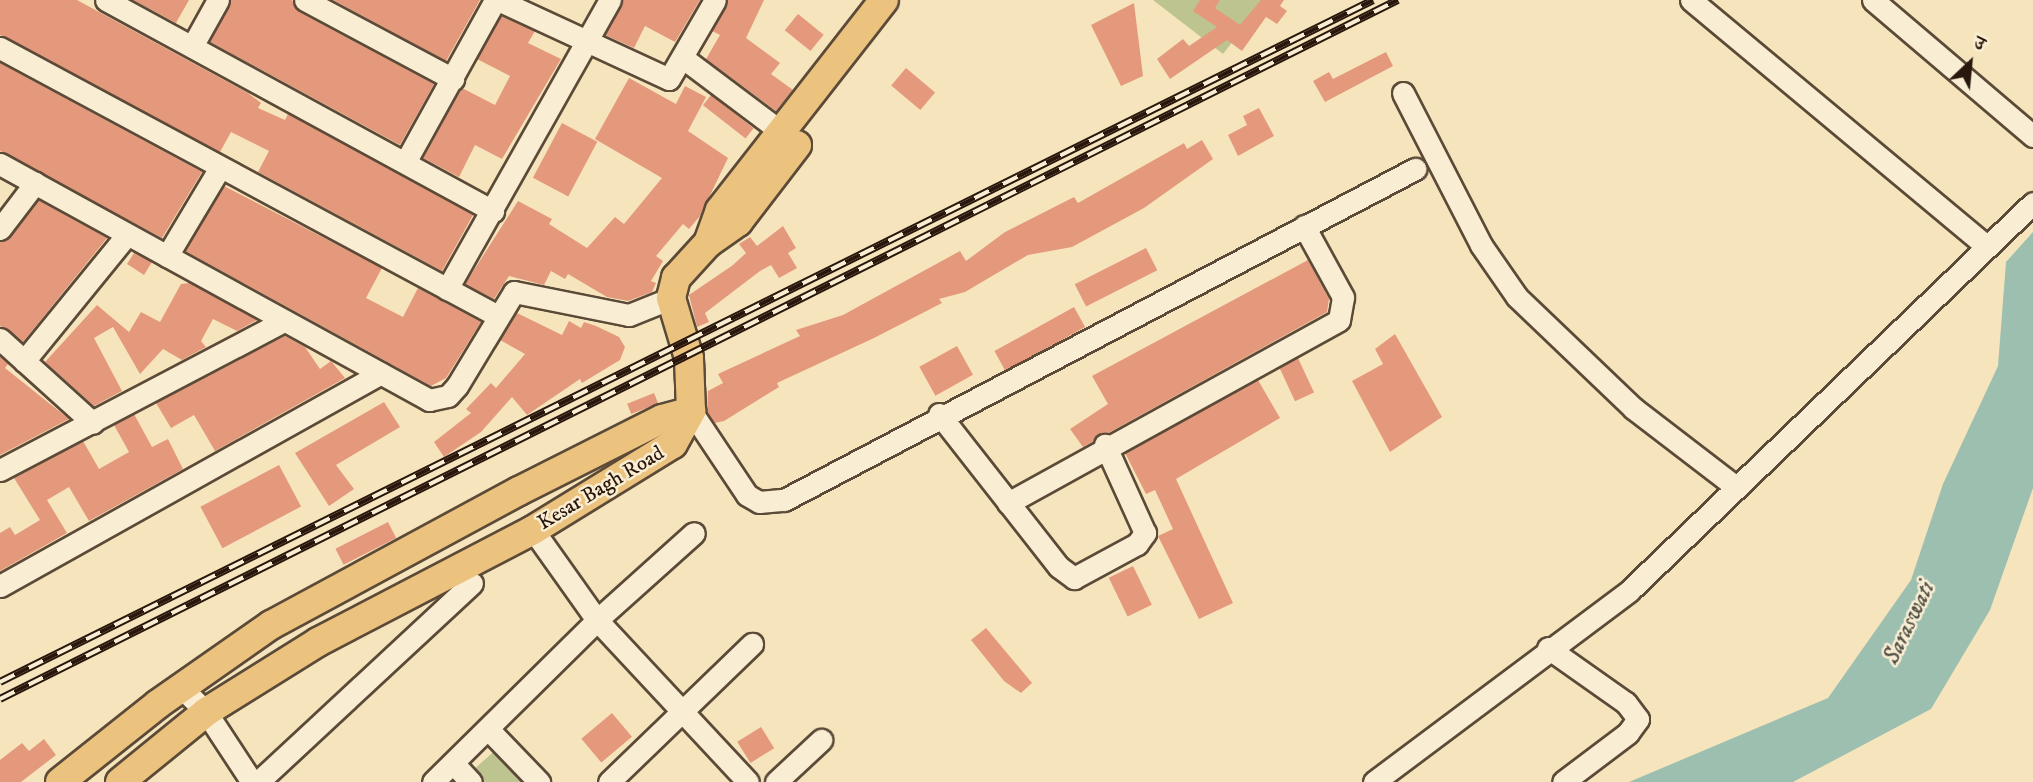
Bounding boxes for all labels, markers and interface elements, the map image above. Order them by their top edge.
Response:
north arrow [1935,28,2005,98]
text: उ [1970,31,1989,56]
street label: Kesar Bagh Road [533,440,669,536]
water label: Saraswati [1878,577,1942,669]

